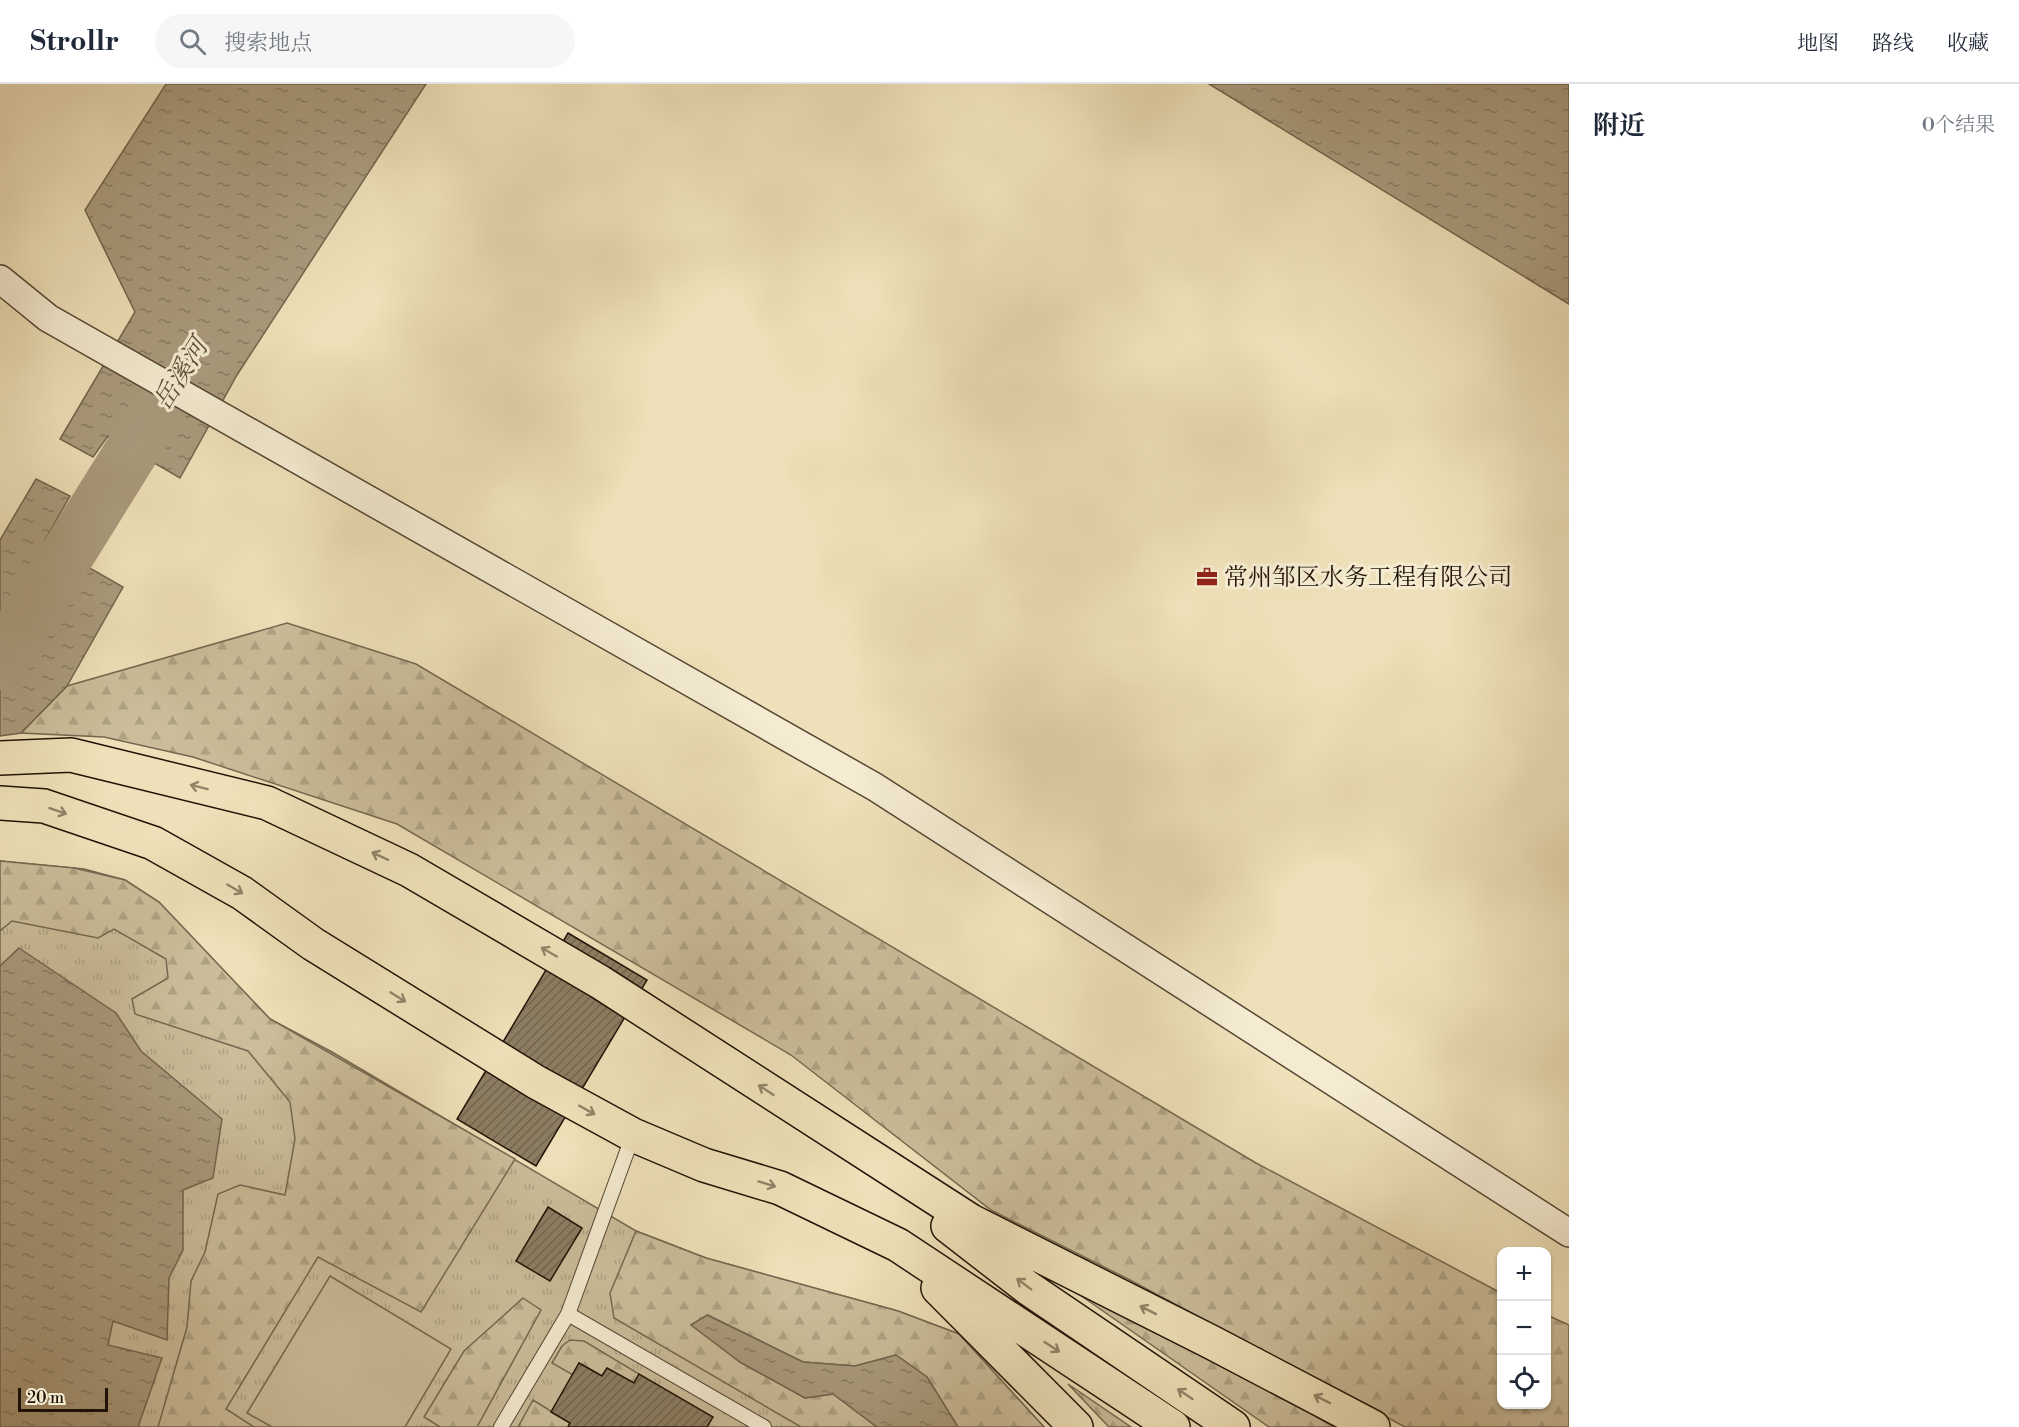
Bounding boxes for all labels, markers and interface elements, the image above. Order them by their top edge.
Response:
search box [155,14,575,68]
text: Strollr [30,24,119,59]
icon: search [176,25,209,58]
text: 搜索地点 [224,30,312,57]
text: 地图 [1797,31,1839,57]
text: 路线 [1872,31,1914,57]
text: 收藏 [1947,31,1989,57]
text: 附近 [1593,110,1645,142]
text: 0个结果 [1922,113,1995,138]
water label: 岳溪河 [147,330,217,416]
place label: 常州邹区水务工程有限公司 [1224,563,1512,593]
office icon: 常州邹区水务工程有限公司 [1195,565,1219,589]
one-way arrow [189,780,208,792]
one-way arrow [48,806,67,817]
one-way arrow [371,850,389,862]
one-way arrow [226,884,243,896]
one-way arrow [541,946,558,958]
one-way arrow [389,991,406,1003]
one-way arrow [758,1084,775,1096]
one-way arrow [578,1104,595,1116]
one-way arrow [757,1179,776,1190]
map controls [1497,1247,1551,1409]
button: + [1497,1247,1551,1301]
one-way arrow [1016,1278,1032,1291]
button: − [1497,1301,1551,1355]
one-way arrow [1140,1304,1158,1315]
one-way arrow [1043,1341,1060,1353]
button: locate [1497,1355,1551,1409]
scale bar [18,1385,108,1412]
text: 20 m [27,1388,64,1408]
one-way arrow [1177,1388,1194,1400]
one-way arrow [1313,1392,1331,1404]

